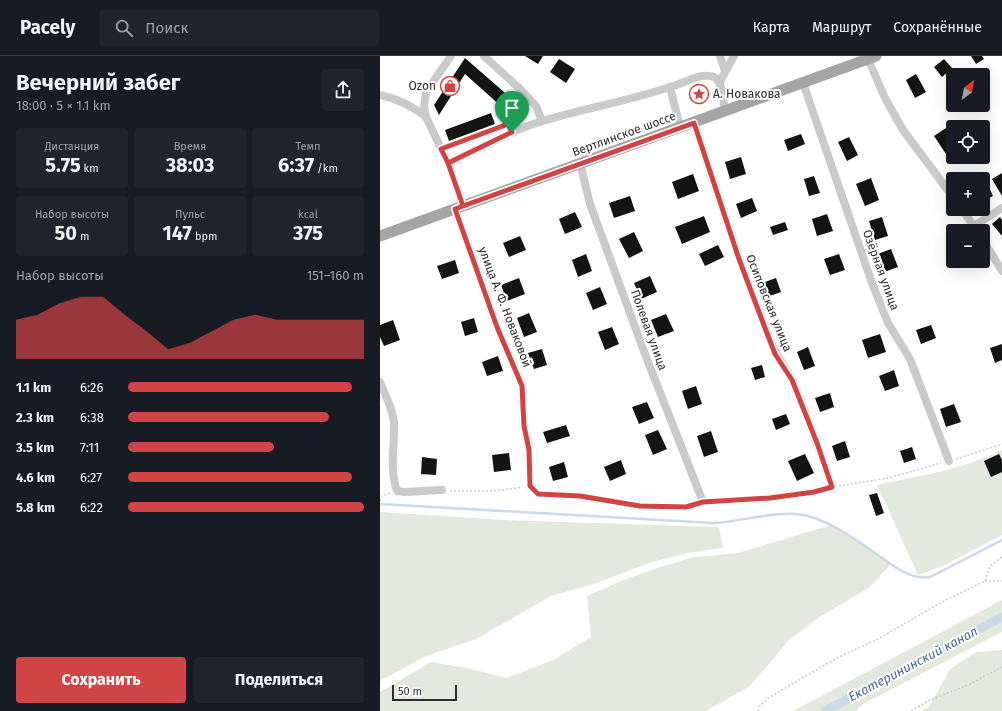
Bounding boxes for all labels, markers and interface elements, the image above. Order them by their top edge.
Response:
search box [99,10,379,46]
text: Pacely [20,16,75,39]
icon: search [113,17,135,39]
text: Поиск [145,19,188,37]
text: Карта [753,19,790,36]
text: Маршрут [812,19,871,36]
text: Сохранённые [893,19,982,36]
north arrow [946,68,990,112]
map controls [946,68,990,268]
text: Вечерний забег [16,69,180,96]
button: share [322,69,364,111]
shop icon: Ozon [439,75,461,97]
place label: Ozon [409,79,436,93]
place icon: А. Новакова [688,83,710,105]
place label: А. Новакова [713,87,781,101]
pin [495,91,529,132]
icon: arrive [501,97,523,119]
text: 18:00 · 5 × 1.1 km [16,98,111,113]
street label: Вертлинское шоссе [570,109,678,159]
button: locate [946,120,990,164]
text: Дистанция [45,140,99,153]
text: Время [174,140,206,153]
text: Темп [296,140,320,153]
text: 5.75 [45,153,81,177]
text: 38:03 [166,153,214,177]
text: 6:37 [278,153,314,177]
text: km [81,162,99,175]
text: /km [314,162,338,175]
button: + [946,172,990,216]
text: Набор высоты [35,208,109,221]
text: Пульс [175,208,205,221]
text: kcal [298,208,318,221]
text: 50 [55,221,77,245]
text: 147 [163,221,192,245]
text: 375 [293,221,323,245]
button: − [946,224,990,268]
street label: Озёрная улица [860,228,902,312]
text: m [77,230,89,243]
text: bpm [192,230,217,243]
street label: улица А. Ф. Новаковой [476,245,534,369]
street label: Осиповская улица [743,252,795,354]
text: Набор высоты [16,268,104,283]
text: 151–160 m [307,268,364,283]
street label: Полевая улица [628,288,670,372]
text: 1.1 km [16,380,51,395]
text: 6:26 [80,380,103,395]
text: 2.3 km [16,410,54,425]
text: 6:38 [80,410,104,425]
text: 3.5 km [16,440,54,455]
text: 7:11 [80,440,99,455]
text: 4.6 km [16,470,55,485]
text: 6:27 [80,470,102,485]
text: 5.8 km [16,500,55,515]
text: 6:22 [80,500,103,515]
water label: Екатерининский канал [846,623,980,705]
button: Сохранить [16,657,186,703]
button: Поделиться [194,657,364,703]
scale bar [392,683,457,702]
text: 50 m [398,685,422,698]

